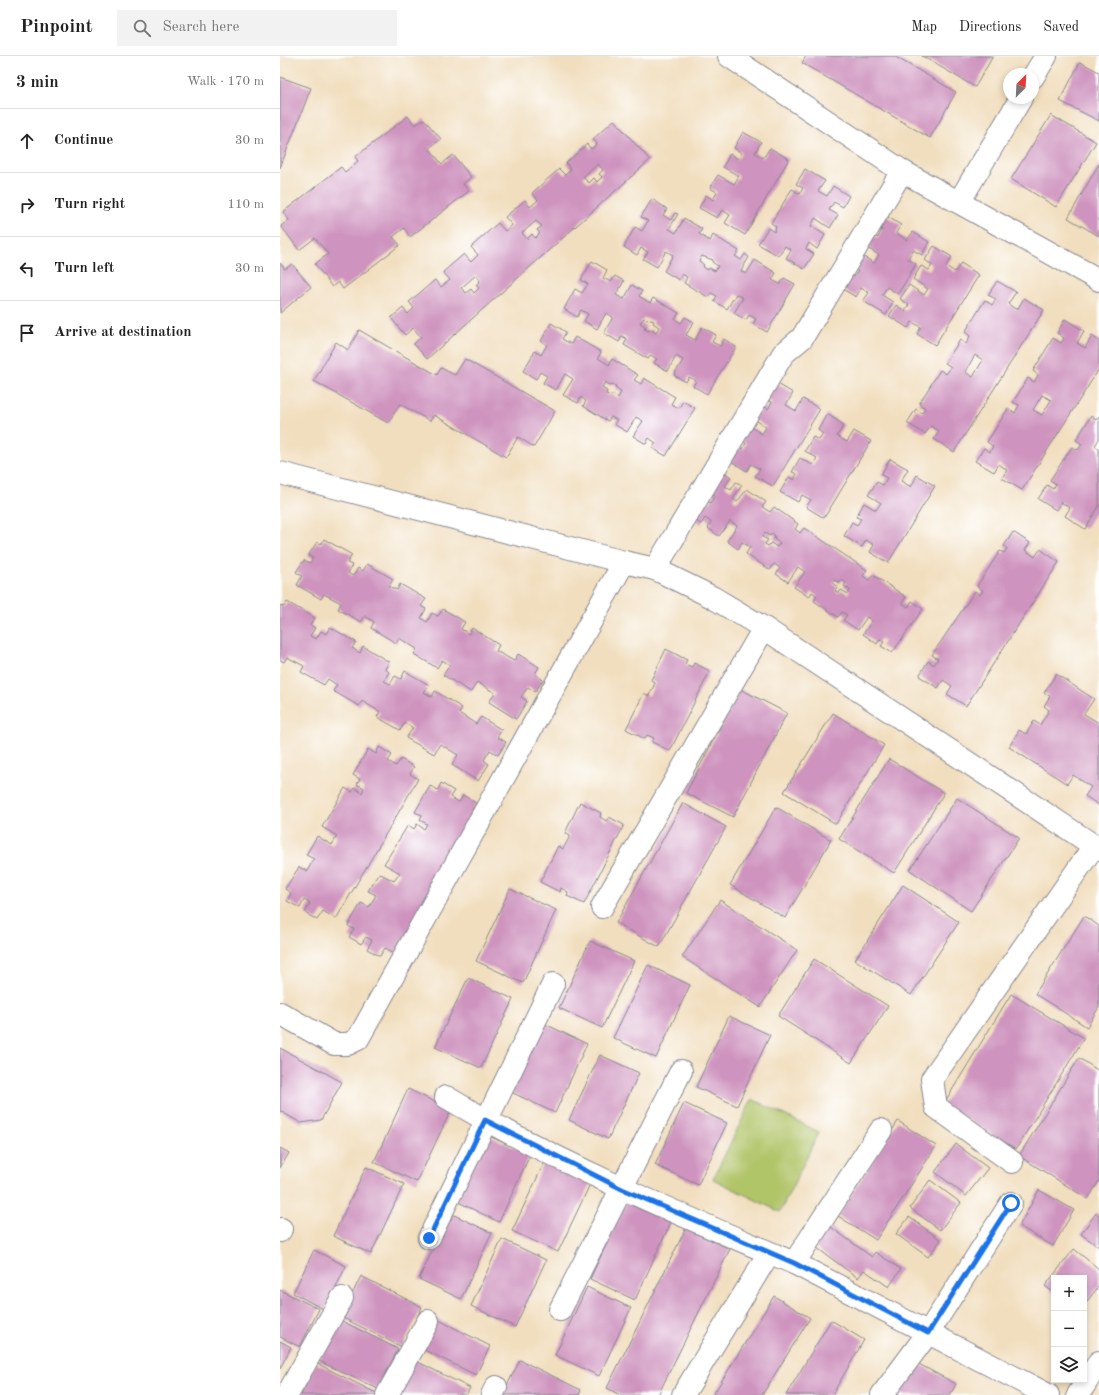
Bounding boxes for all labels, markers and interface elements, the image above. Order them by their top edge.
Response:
search box [117,10,397,46]
icon: search [131,17,153,39]
text: Pinpoint [20,18,93,37]
text: Search here [163,20,239,35]
text: Map [911,20,937,34]
text: Directions [959,20,1021,34]
text: Saved [1043,20,1079,34]
north arrow [1003,68,1039,104]
text: 3 min [16,74,59,91]
text: Walk · 170 m [187,75,264,88]
icon: ahead [16,130,38,152]
text: Continue [54,133,113,148]
text: 30 m [235,134,264,147]
icon: right [16,194,38,216]
text: Turn right [54,197,125,212]
text: 110 m [227,198,264,211]
icon: left [16,258,38,280]
text: Turn left [54,261,114,276]
text: 30 m [235,262,264,275]
icon: arrive [16,322,38,344]
text: Arrive at destination [54,325,192,340]
route start [1002,1194,1020,1212]
route end [420,1229,438,1247]
map controls [1051,1275,1087,1383]
button: + [1051,1275,1087,1311]
button: − [1051,1311,1087,1347]
button: layers [1051,1347,1087,1383]

